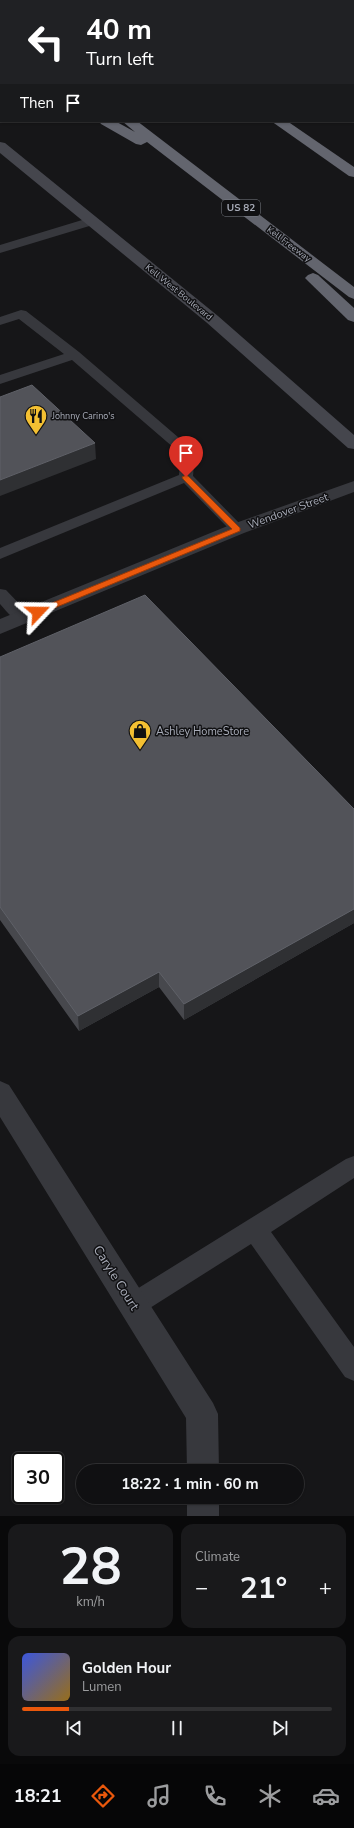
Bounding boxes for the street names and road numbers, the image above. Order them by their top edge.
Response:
road number: US 82 [222,200,260,216]
street label: Kell Freeway [264,223,314,265]
street label: Kell West Boulevard [143,261,215,323]
street label: Wendover Street [246,489,330,532]
street label: Caryle Court [89,1242,143,1314]

